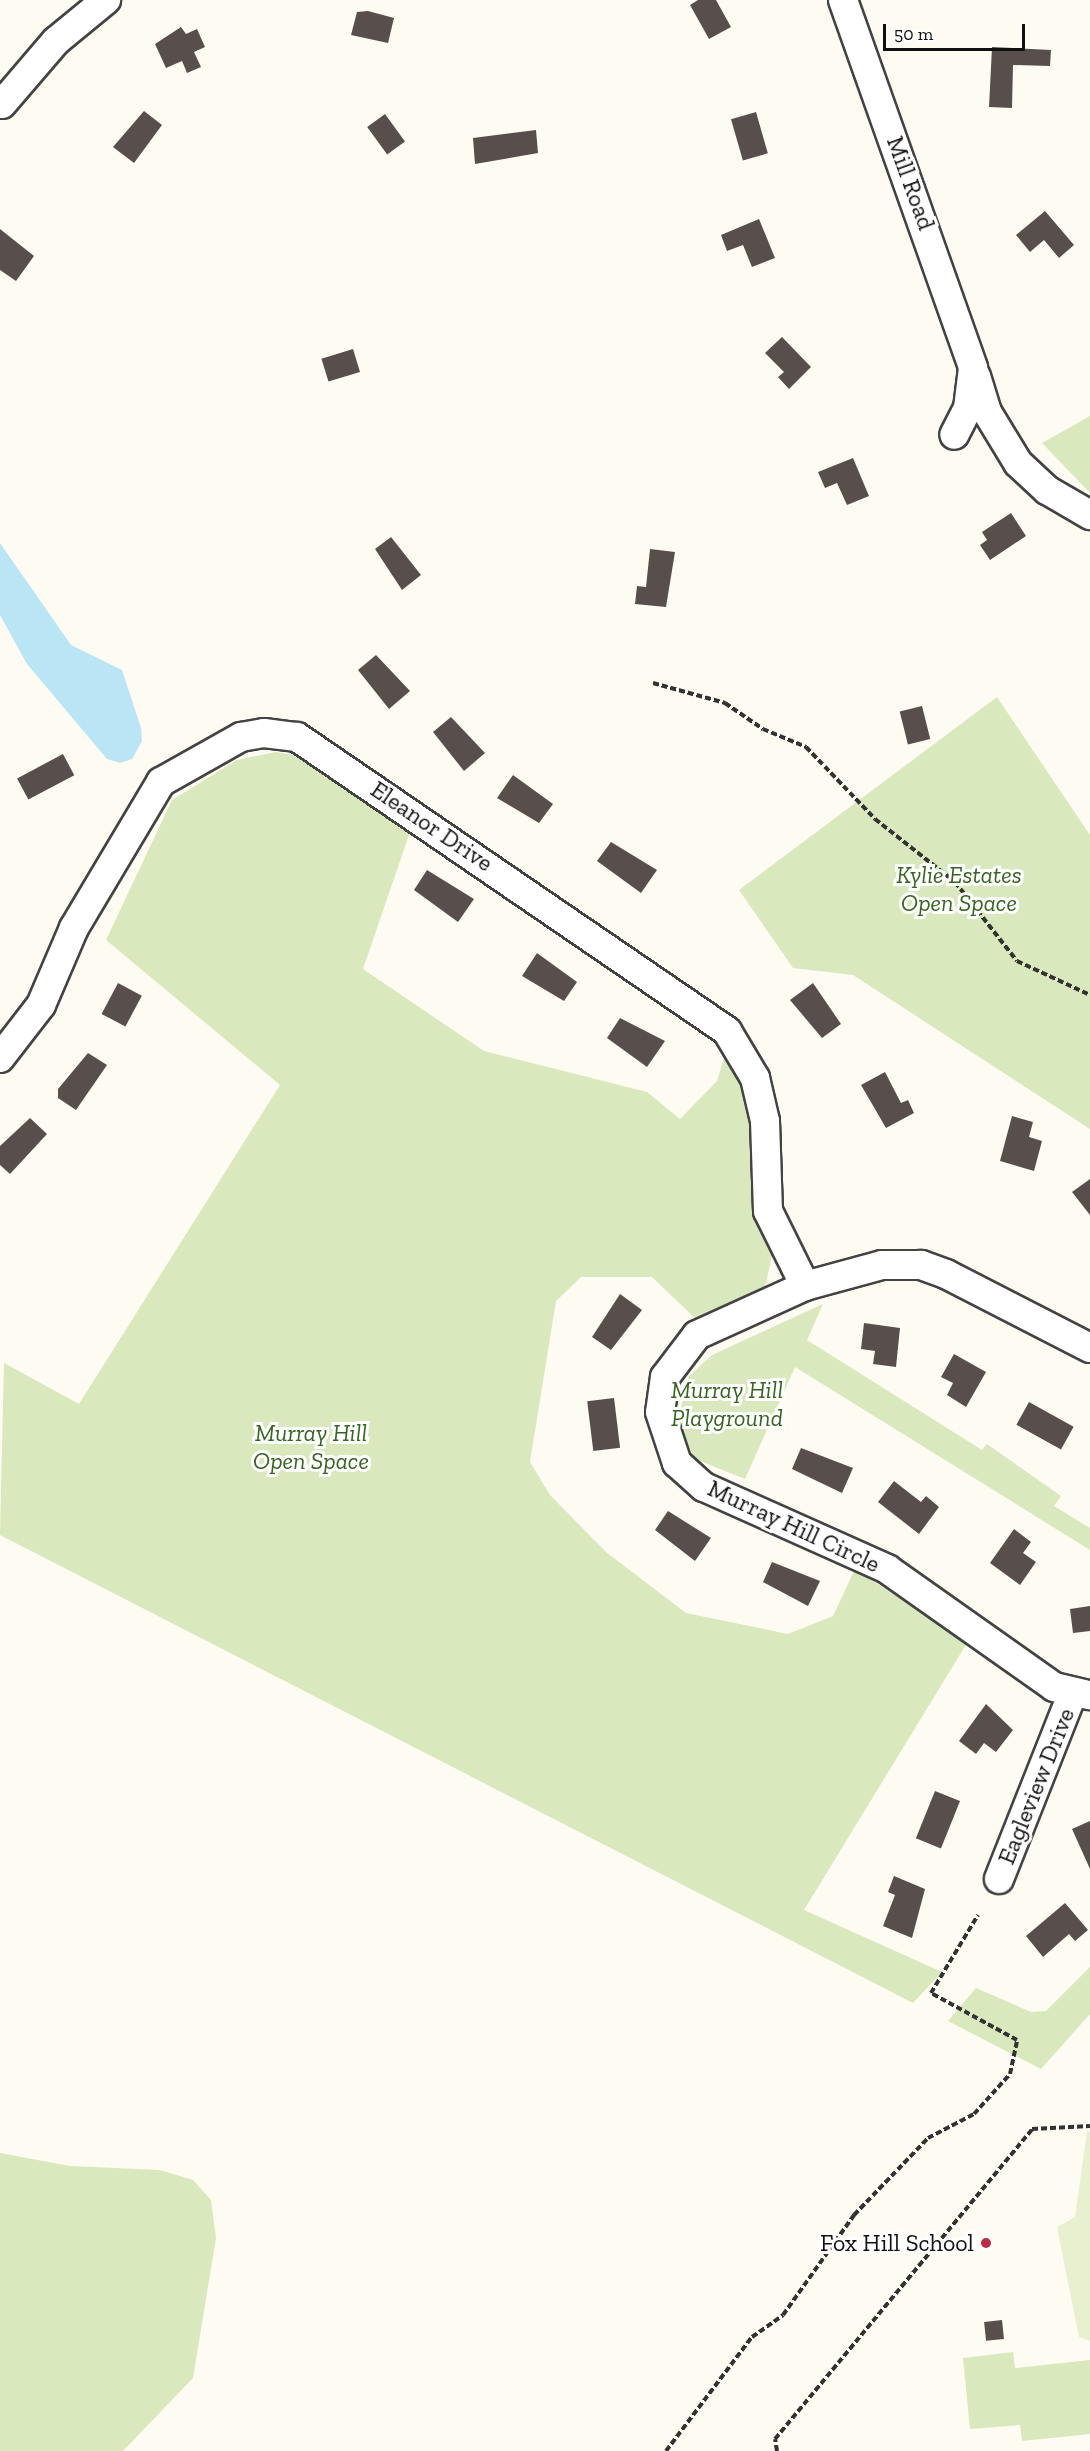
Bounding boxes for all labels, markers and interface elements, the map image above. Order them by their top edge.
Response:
scale bar [886,12,1028,50]
text: 50 m [894,23,933,45]
street label: Mill Road [881,132,941,234]
street label: Eleanor Drive [365,775,499,877]
park label: Kylie Estates Open Space [896,861,1022,917]
park label: Murray Hill Playground [671,1376,783,1432]
park label: Murray Hill Open Space [253,1419,369,1475]
street label: Murray Hill Circle [703,1473,885,1579]
street label: Eagleview Drive [991,1703,1081,1869]
place label: Fox Hill School [820,2229,974,2257]
marker: Fox Hill School [979,2236,993,2250]

